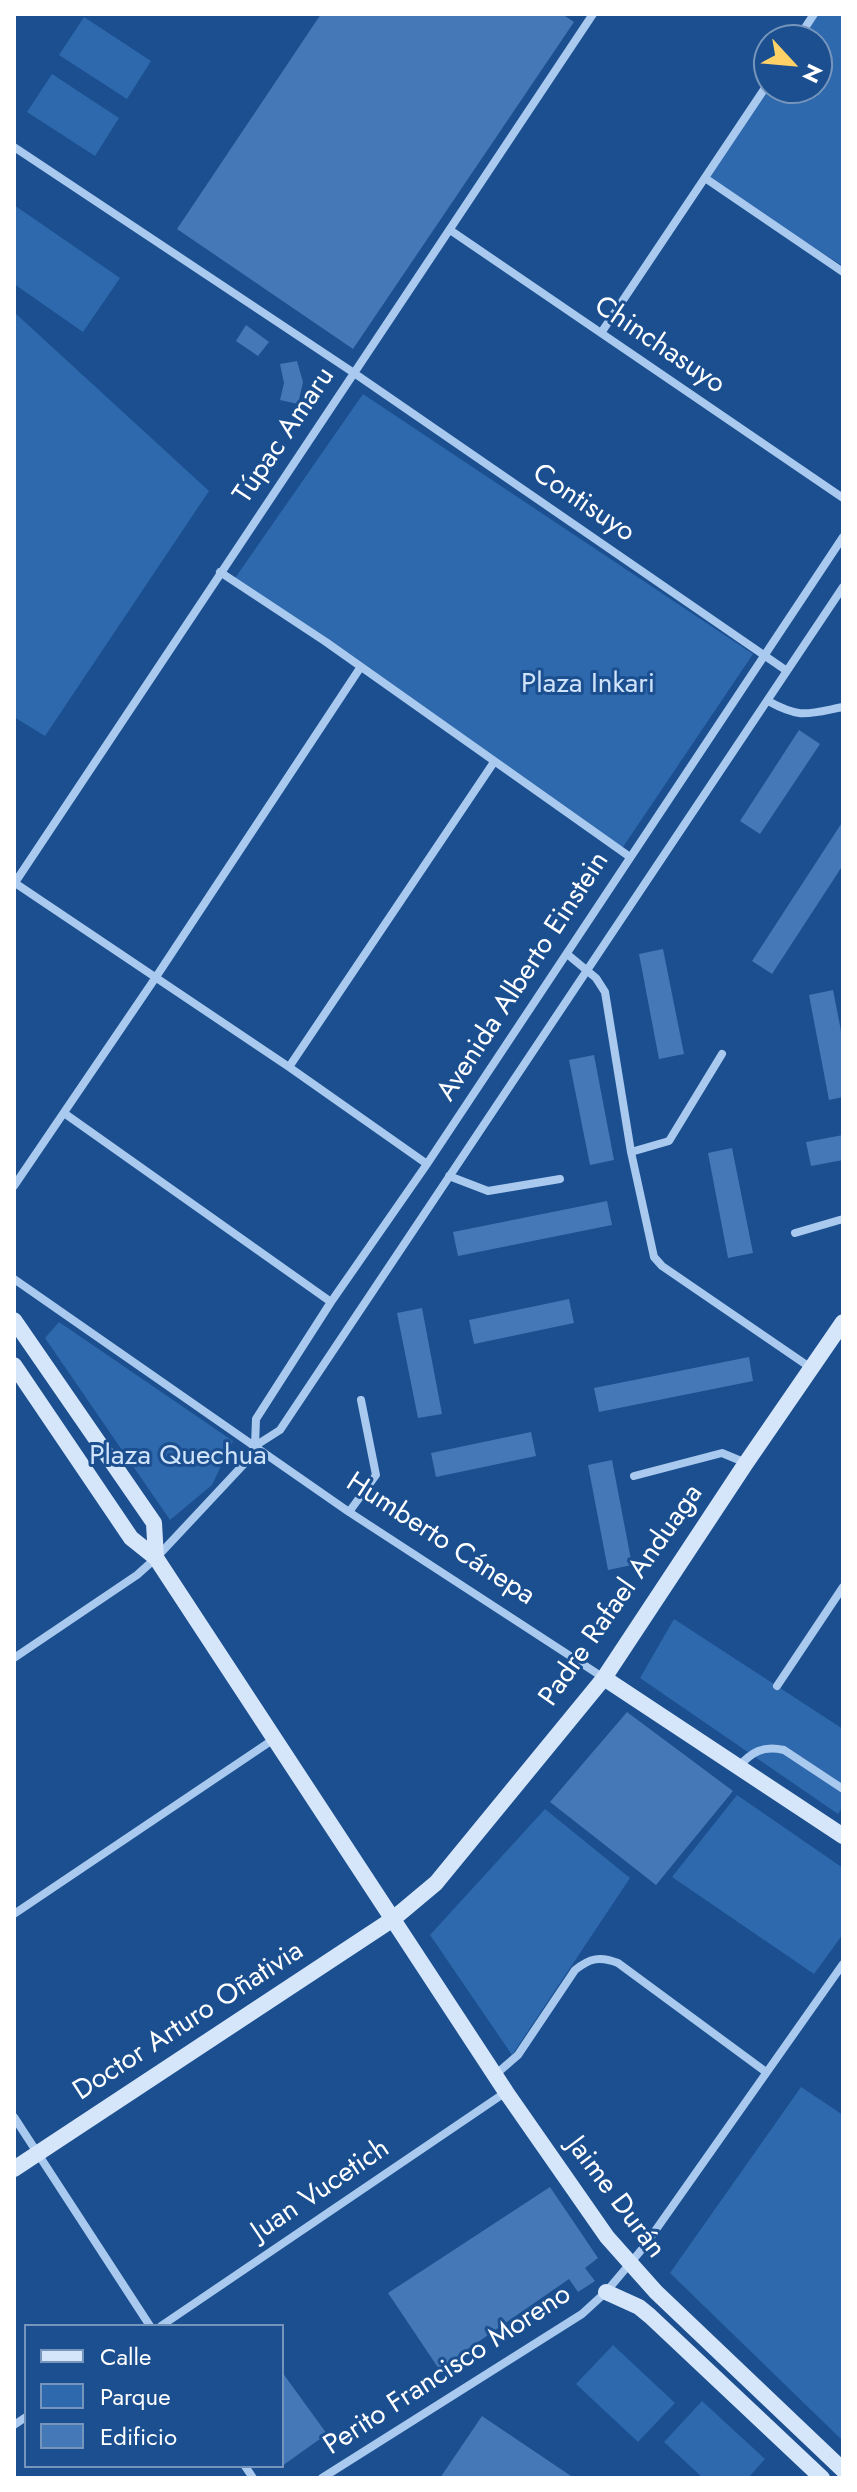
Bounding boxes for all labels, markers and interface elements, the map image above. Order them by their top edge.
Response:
north arrow [753,24,833,104]
text: N [795,59,831,89]
street label: Chinchasuyo [587,290,731,402]
street label: Túpac Amaru [227,362,343,510]
street label: Contisuyo [525,458,641,550]
park label: Plaza Inkari [521,668,655,702]
street label: Avenida Alberto Einstein [431,846,617,1108]
park label: Plaza Quechua [89,1440,267,1474]
street label: Humberto Cánepa [339,1466,541,1614]
street label: Padre Rafael Anduaga [533,1479,711,1713]
street label: Doctor Arturo Oñativia [68,1935,310,2109]
street label: Jaime Durán [558,2130,672,2266]
street label: Juan Vucetich [246,2133,396,2249]
street label: Perito Francisco Moreno [318,2278,578,2464]
legend [24,2324,284,2468]
text: Calle [100,2339,151,2374]
text: Parque [100,2379,171,2414]
text: Edificio [100,2419,177,2454]

